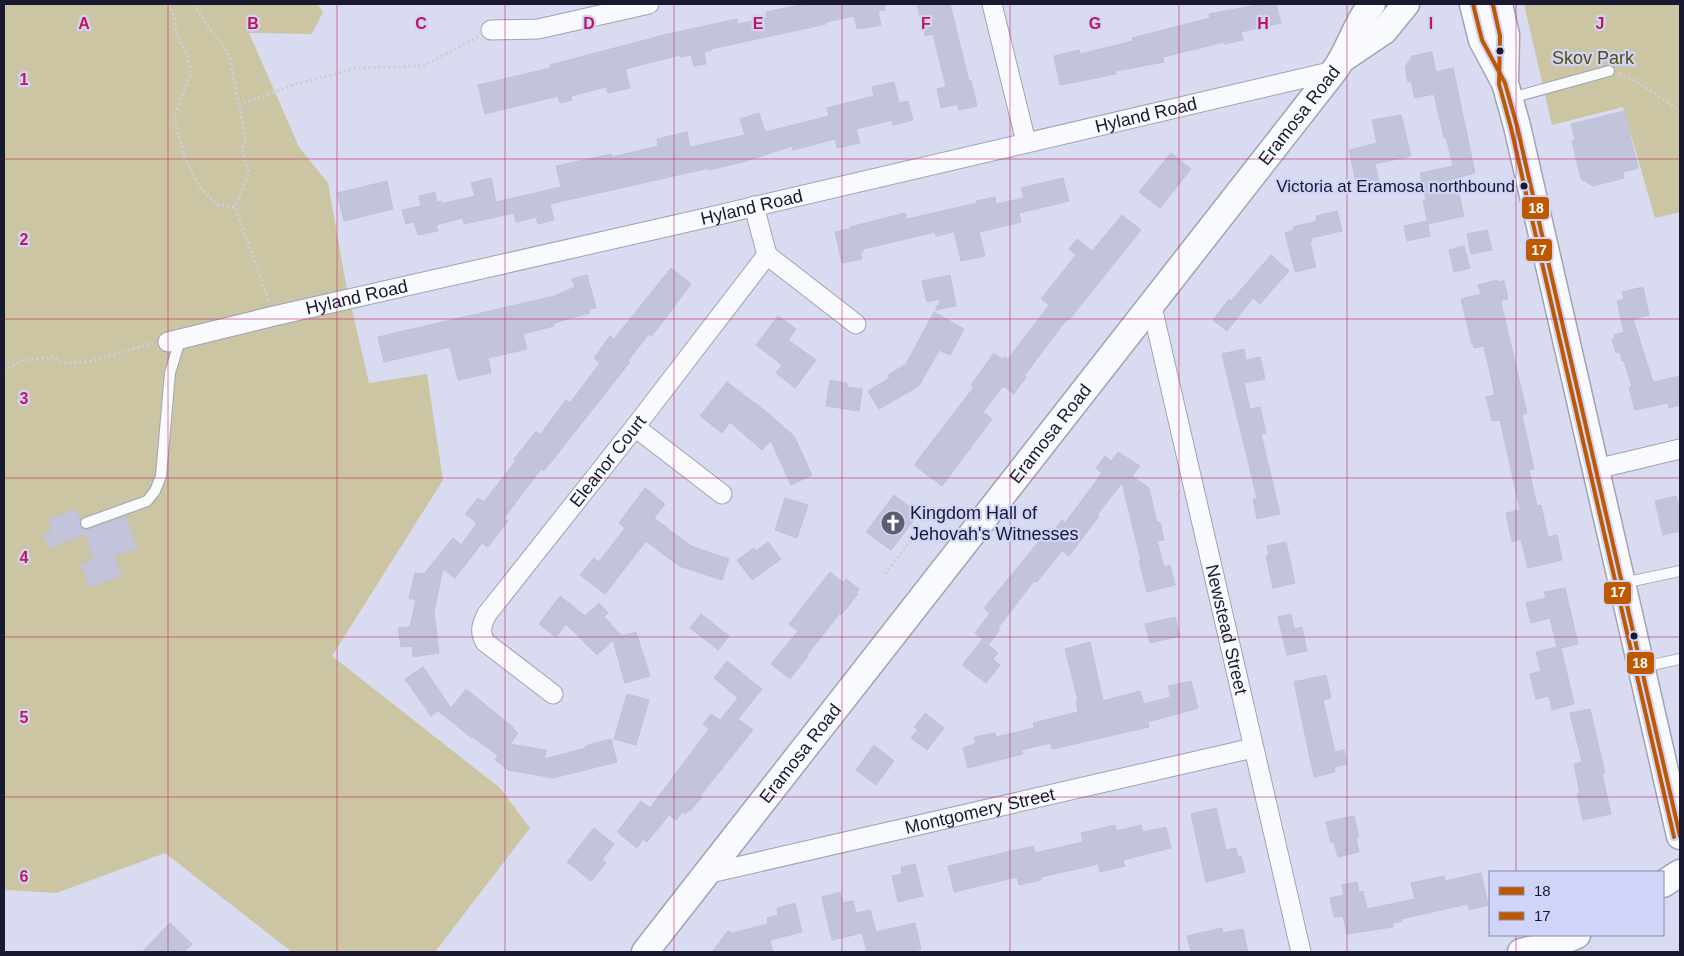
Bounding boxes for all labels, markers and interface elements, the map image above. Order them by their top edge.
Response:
text: A [78,15,90,32]
text: B [247,15,259,32]
text: C [415,15,427,32]
text: D [583,15,595,32]
text: E [753,15,764,32]
text: F [921,15,931,32]
text: G [1089,15,1101,32]
text: H [1257,15,1269,32]
text: I [1429,15,1433,32]
text: J [1596,15,1604,32]
unlabelled marker [1495,46,1505,56]
park label: Skov Park [1552,48,1635,68]
street label: Eramosa Road [1254,62,1344,169]
text: 1 [20,71,29,88]
street label: Hyland Road [1093,93,1199,137]
place label: Victoria at Eramosa northbound [1276,177,1515,196]
marker: Victoria at Eramosa northbound [1519,181,1529,191]
street label: Hyland Road [699,186,805,229]
line badge: 18 [1521,196,1550,220]
text: 18 [1528,200,1544,216]
text: 2 [20,231,29,248]
line badge: 17 [1525,238,1553,262]
text: 17 [1531,242,1547,258]
street label: Hyland Road [304,276,410,318]
street label: Eramosa Road [1005,380,1095,487]
text: 3 [20,390,29,407]
street label: Eleanor Court [566,411,650,511]
place label: Kingdom Hall of Jehovah's Witnesses [910,503,1079,544]
church icon: Kingdom Hall of Jehovah's Witnesses [880,510,906,536]
text: 4 [20,549,29,566]
street label: Newstead Street [1202,562,1251,697]
line badge: 17 [1603,581,1632,605]
text: 17 [1610,584,1626,600]
unlabelled marker [1629,631,1639,641]
line badge: 18 [1626,651,1655,675]
text: 18 [1632,655,1648,671]
street label: Eramosa Road [755,700,845,807]
text: 5 [20,709,29,726]
street label: Montgomery Street [903,784,1057,838]
text: 6 [20,868,29,885]
legend [1489,871,1664,936]
text: 18 [1534,882,1551,899]
text: 17 [1534,907,1551,924]

